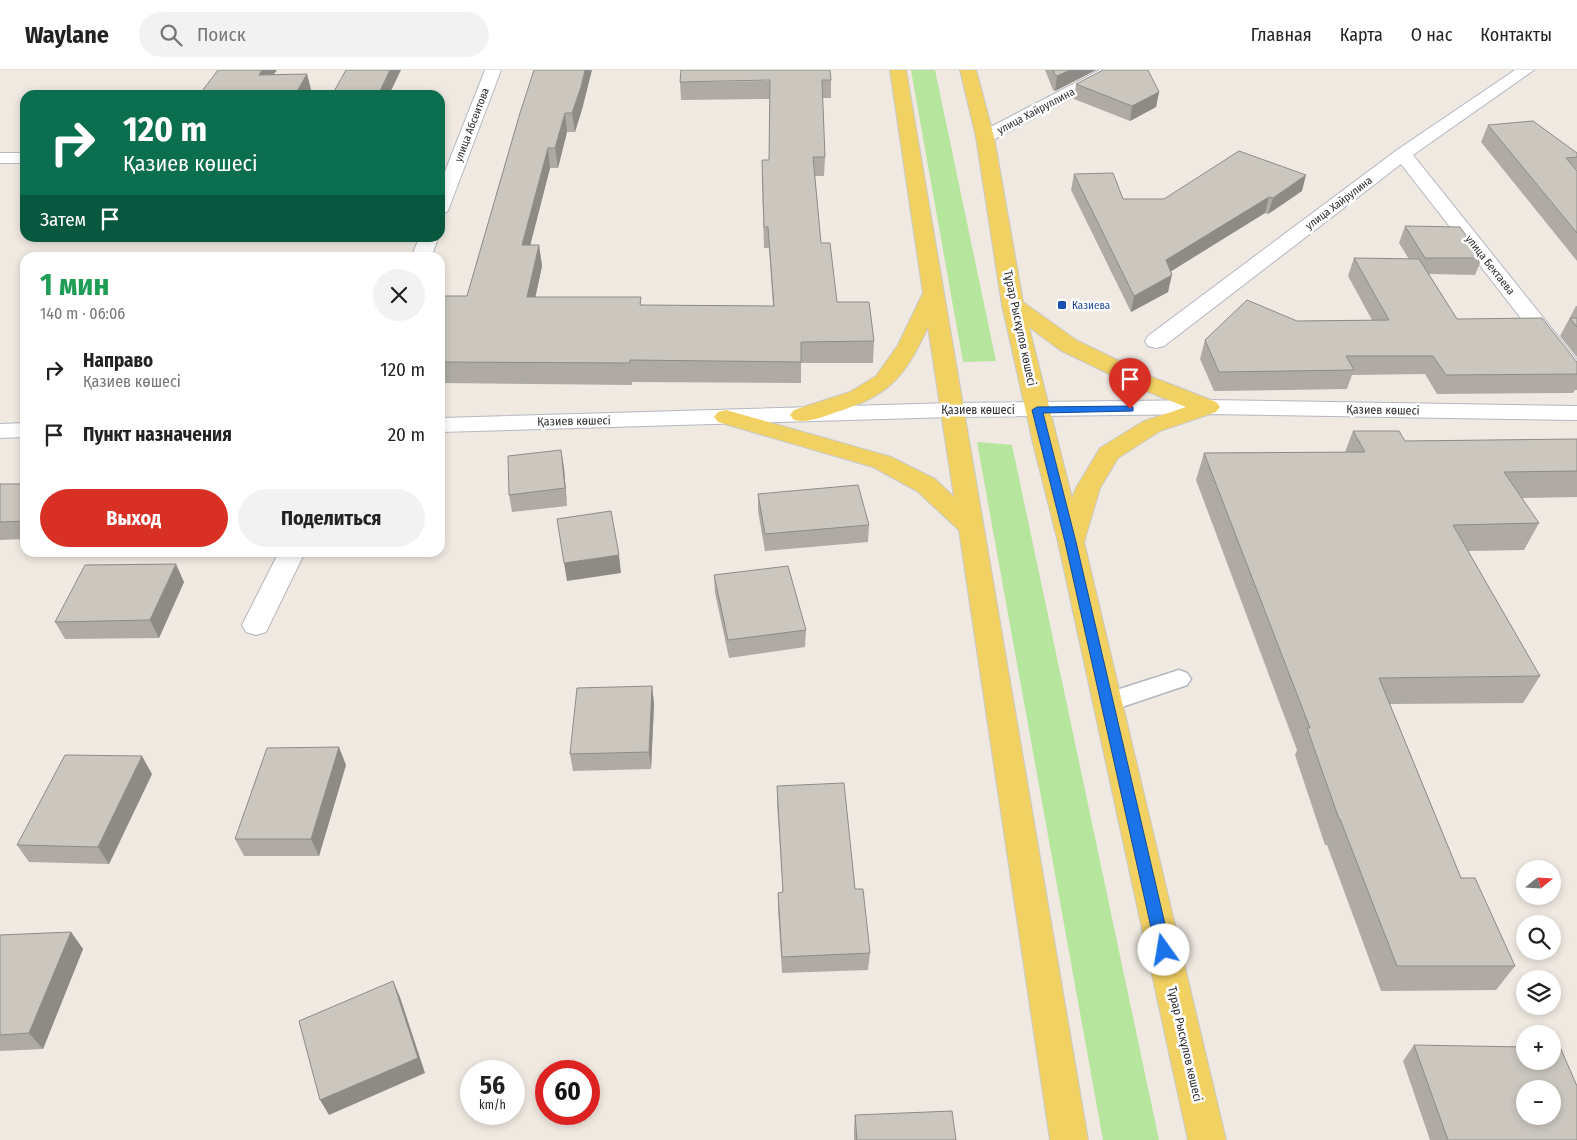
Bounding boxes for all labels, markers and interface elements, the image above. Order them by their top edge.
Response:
search box [139,12,489,57]
text: Waylane [25,21,109,49]
icon: search [157,21,185,49]
text: Поиск [197,23,246,46]
text: Главная [1251,24,1312,46]
text: Карта [1340,24,1383,46]
text: О нас [1411,24,1452,46]
text: Контакты [1480,24,1552,46]
street label: улица Хайруллина [995,85,1077,137]
street label: улица Абсеитова [452,86,492,164]
text: 120 m [123,108,207,150]
icon: right [40,110,105,175]
text: Қазиев көшесі [123,150,258,177]
street label: улица Хайрулина [1303,174,1375,232]
icon: arrive [96,205,124,233]
text: Затем [40,208,86,231]
street label: улица Бектаева [1463,233,1517,297]
text: 1 мин [40,267,109,303]
button: close [373,269,425,321]
street label: Тұрар Рыскұлов көшесі [1001,269,1039,387]
marker: Казиева [1056,299,1068,311]
place label: Казиева [1072,299,1110,312]
text: 140 m · 06:06 [40,304,125,323]
text: Направо [83,349,153,372]
icon: right [40,356,68,384]
text: 120 m [380,358,425,381]
pin [1109,358,1151,409]
icon: arrive [1116,365,1144,393]
text: Қазиев көшесі [83,372,181,391]
street label: Қазиев көшесі [1346,402,1420,418]
street label: Қазиев көшесі [941,403,1015,417]
street label: Қазиев көшесі [537,413,611,429]
icon: arrive [40,421,68,449]
text: Пункт назначения [83,423,232,446]
text: 20 m [388,423,425,446]
button: Выход [40,489,228,547]
button: Поделиться [238,489,425,547]
north arrow [1516,860,1561,905]
map controls [1516,860,1561,1125]
button: search [1516,915,1561,960]
position arrow [1137,923,1189,975]
button: layers [1516,970,1561,1015]
street label: Тұрар Рыскұлов көшесі [1165,985,1205,1103]
button: + [1516,1025,1561,1070]
speed limit sign: 60 [535,1060,600,1125]
text: 56 [480,1071,505,1101]
button: − [1516,1080,1561,1125]
text: km/h [479,1098,506,1112]

